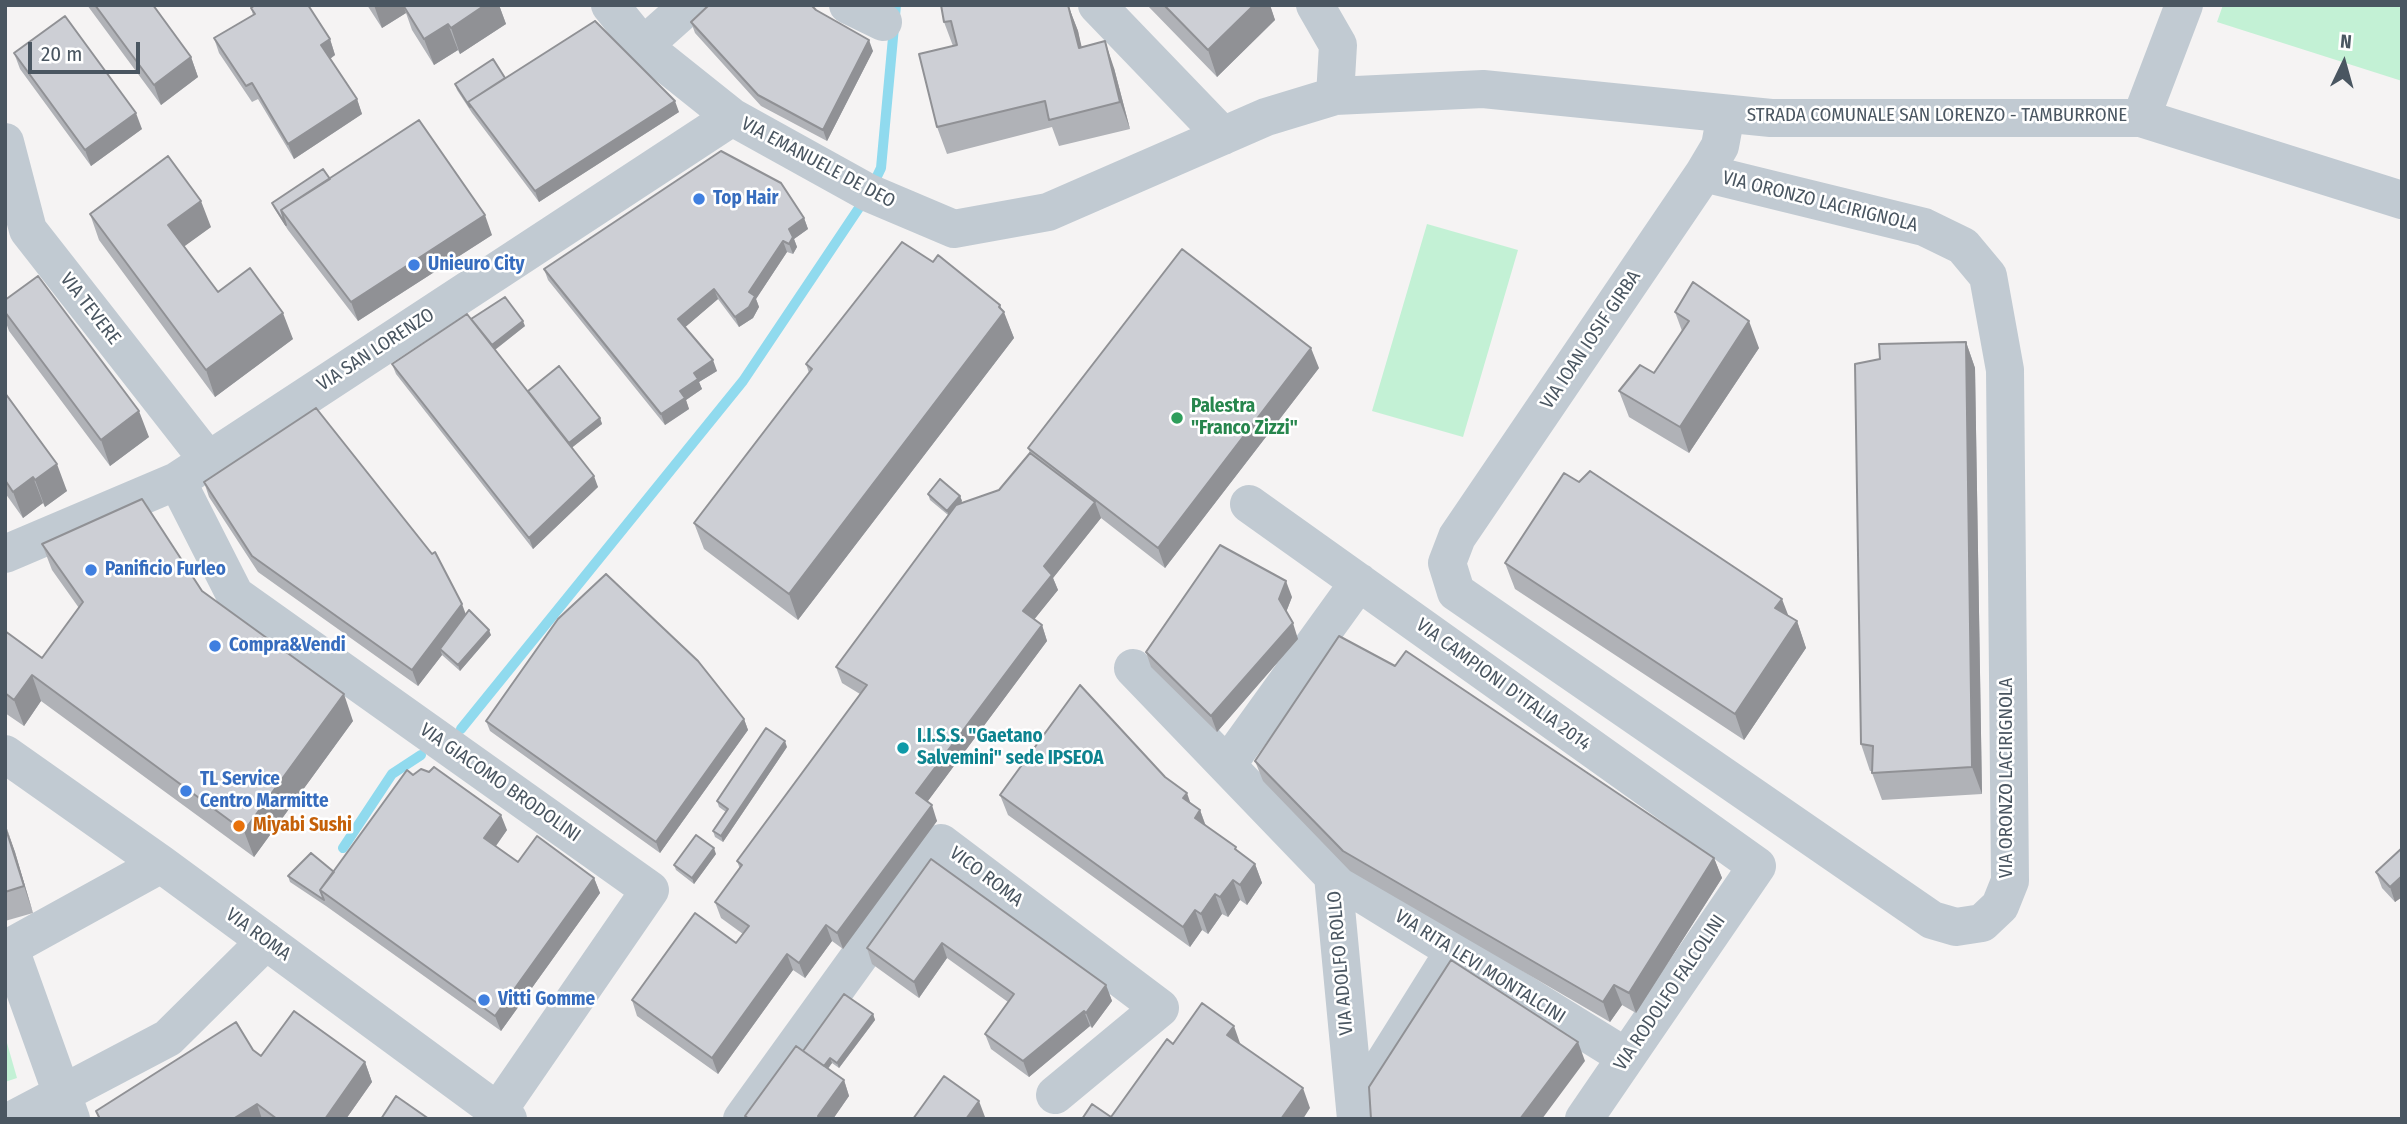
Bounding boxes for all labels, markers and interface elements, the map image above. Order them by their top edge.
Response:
scale bar [32,28,144,72]
north arrow [2309,28,2379,98]
text: N [2339,30,2353,54]
text: 20 m [41,41,82,67]
street label: STRADA COMUNALE SAN LORENZO - TAMBURRONE [1747,105,2127,127]
street label: VIA EMANUELE DE DEO [737,113,899,213]
street label: VIA ORONZO LACIRIGNOLA [1720,167,1920,237]
place label: Top Hair [713,188,778,210]
marker: Top Hair [691,191,707,207]
place label: Unieuro City [428,254,525,276]
marker: Unieuro City [406,257,422,273]
street label: VIA IOAN IOSIF GIRBA [1536,266,1646,414]
street label: VIA TEVERE [55,269,125,349]
street label: VIA SAN LORENZO [313,304,439,396]
place label: Palestra "Franco Zizzi" [1191,396,1298,440]
marker: Palestra "Franco Zizzi" [1169,410,1185,426]
place label: Panificio Furleo [105,559,226,581]
marker: Panificio Furleo [83,562,99,578]
street label: VIA CAMPIONI D'ITALIA 2014 [1411,614,1595,756]
place label: Compra&Vendi [229,635,346,657]
marker: Compra&Vendi [207,638,223,654]
street label: VIA ORONZO LACIRIGNOLA [1996,678,2018,878]
street label: VIA GIACOMO BRODOLINI [415,719,585,847]
place label: I.I.S.S. "Gaetano Salvemini" sede IPSEOA [917,726,1104,770]
marker: I.I.S.S. "Gaetano Salvemini" sede IPSEOA [895,740,911,756]
place label: TL Service Centro Marmitte [200,769,329,813]
marker: TL Service Centro Marmitte [178,783,194,799]
place label: Miyabi Sushi [253,815,352,837]
marker: Miyabi Sushi [231,818,247,834]
street label: VICO ROMA [945,842,1027,912]
street label: VIA ADOLFO ROLLO [1323,890,1359,1036]
street label: VIA ROMA [221,904,295,966]
street label: VIA RITA LEVI MONTALCINI [1391,905,1569,1029]
street label: VIA RODOLFO FALCOLINI [1609,911,1731,1075]
place label: Vitti Gomme [498,989,595,1011]
marker: Vitti Gomme [476,992,492,1008]

